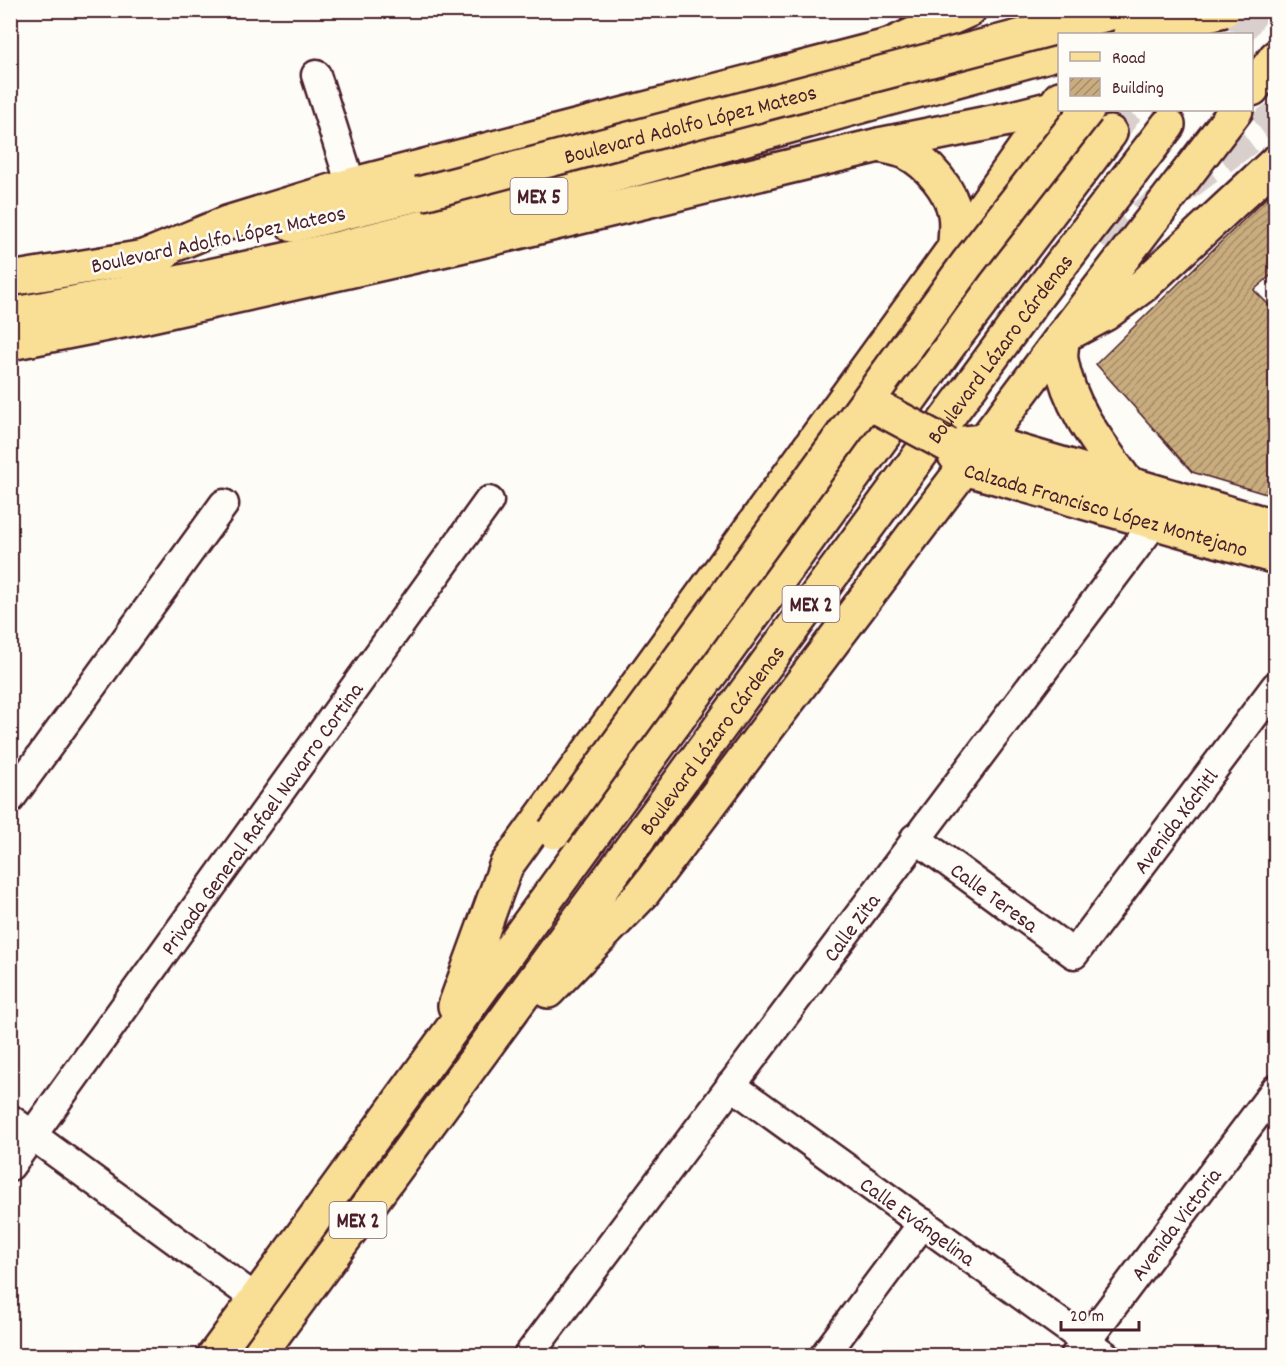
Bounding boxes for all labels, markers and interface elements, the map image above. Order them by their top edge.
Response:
legend [1058,33,1253,111]
text: Road [1112,47,1146,72]
text: Building [1112,77,1164,102]
street label: Boulevard Adolfo López Mateos [561,79,820,174]
road number: MEX 5 [510,178,568,214]
street label: Boulevard Adolfo López Mateos [89,199,349,284]
street label: Boulevard Lázaro Cárdenas [921,249,1082,451]
street label: Calzada Francisco López Montejano [960,457,1251,567]
road number: MEX 2 [782,586,840,622]
street label: Boulevard Lázaro Cárdenas [633,640,794,843]
street label: Privada General Rafael Navarro Cortina [155,677,373,963]
street label: Avenida Xóchitl [1128,763,1227,882]
street label: Calle Teresa [942,856,1044,942]
street label: Calle Zita [817,888,890,970]
street label: Avenida Victoria [1125,1162,1231,1289]
street label: Calle Evángelina [852,1171,981,1276]
road number: MEX 2 [330,1202,386,1238]
scale bar [1061,1294,1139,1332]
text: 20 m [1070,1305,1104,1330]

